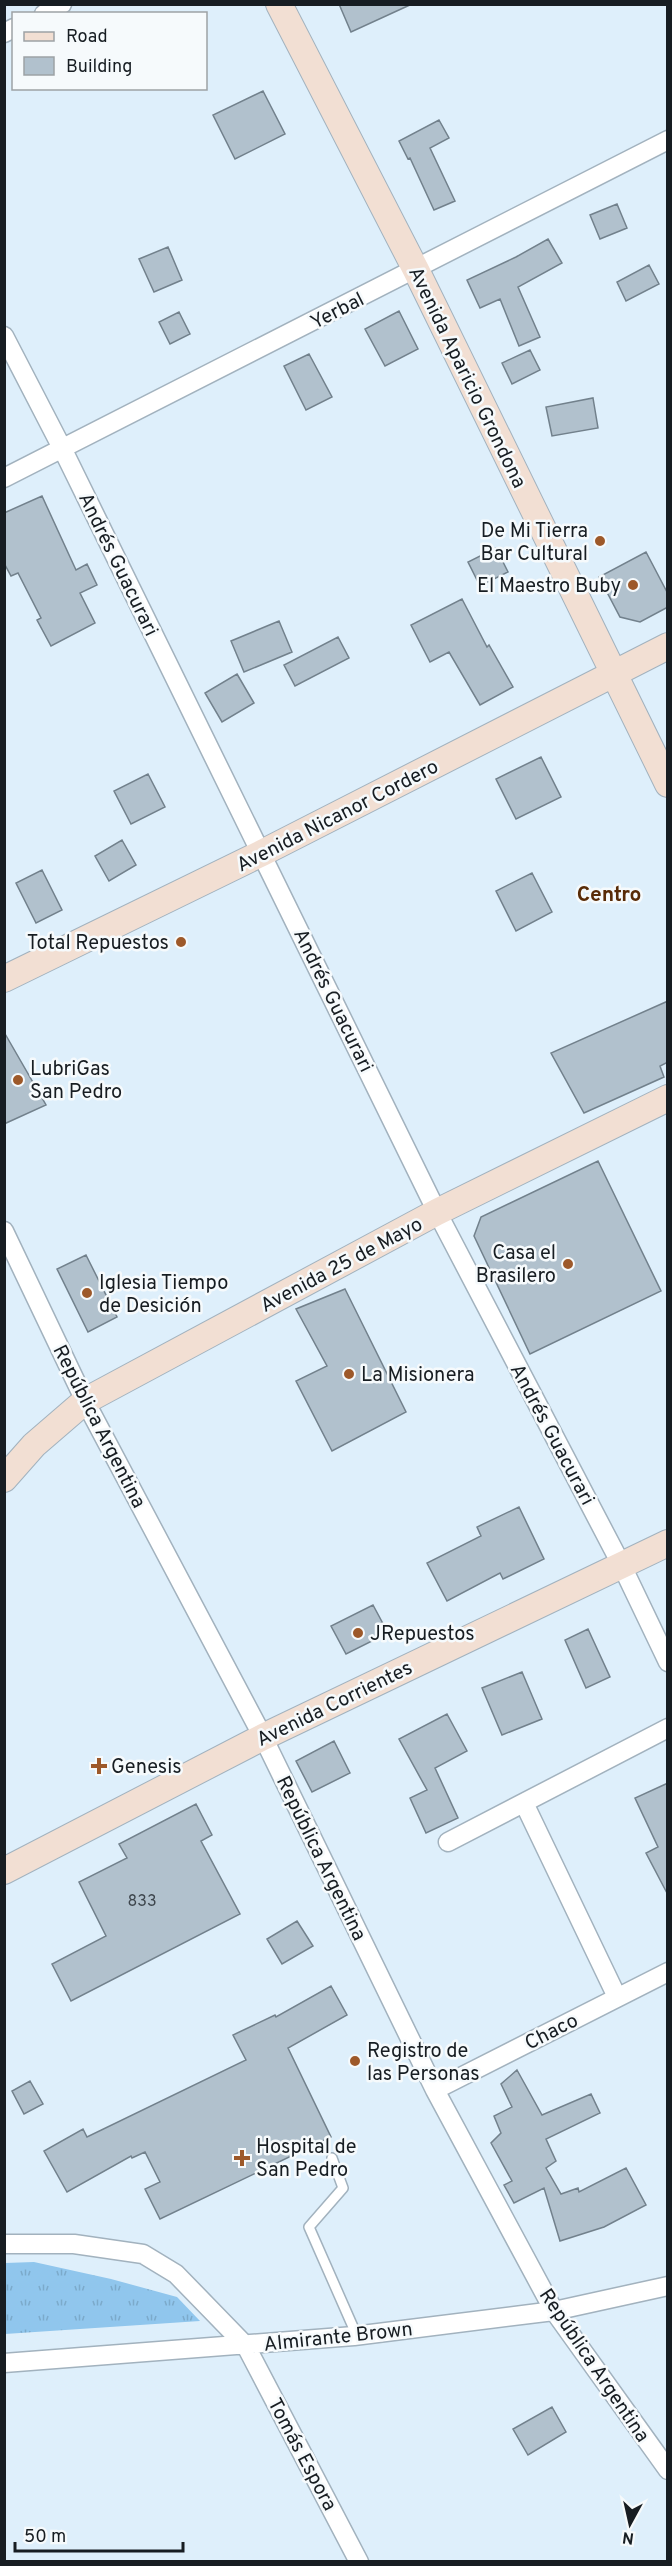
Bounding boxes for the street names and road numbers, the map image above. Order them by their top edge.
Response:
street label: Avenida Aparicio Grondona [401,263,531,493]
street label: Yerbal [307,287,369,336]
street label: Andrés Guacurari [71,489,163,641]
street label: Avenida Nicanor Cordero [232,754,443,879]
street label: Andrés Guacurari [286,925,378,1077]
street label: Avenida 25 de Mayo [256,1212,428,1320]
street label: República Argentina [46,1341,151,1513]
street label: Andrés Guacurari [503,1360,599,1510]
street label: Avenida Corrientes [253,1656,417,1754]
street label: República Argentina [269,1772,371,1946]
street label: Chaco [521,2008,583,2057]
street label: República Argentina [532,2284,654,2448]
street label: Almirante Brown [262,2317,414,2359]
street label: Tomás Espora [261,2394,342,2516]

